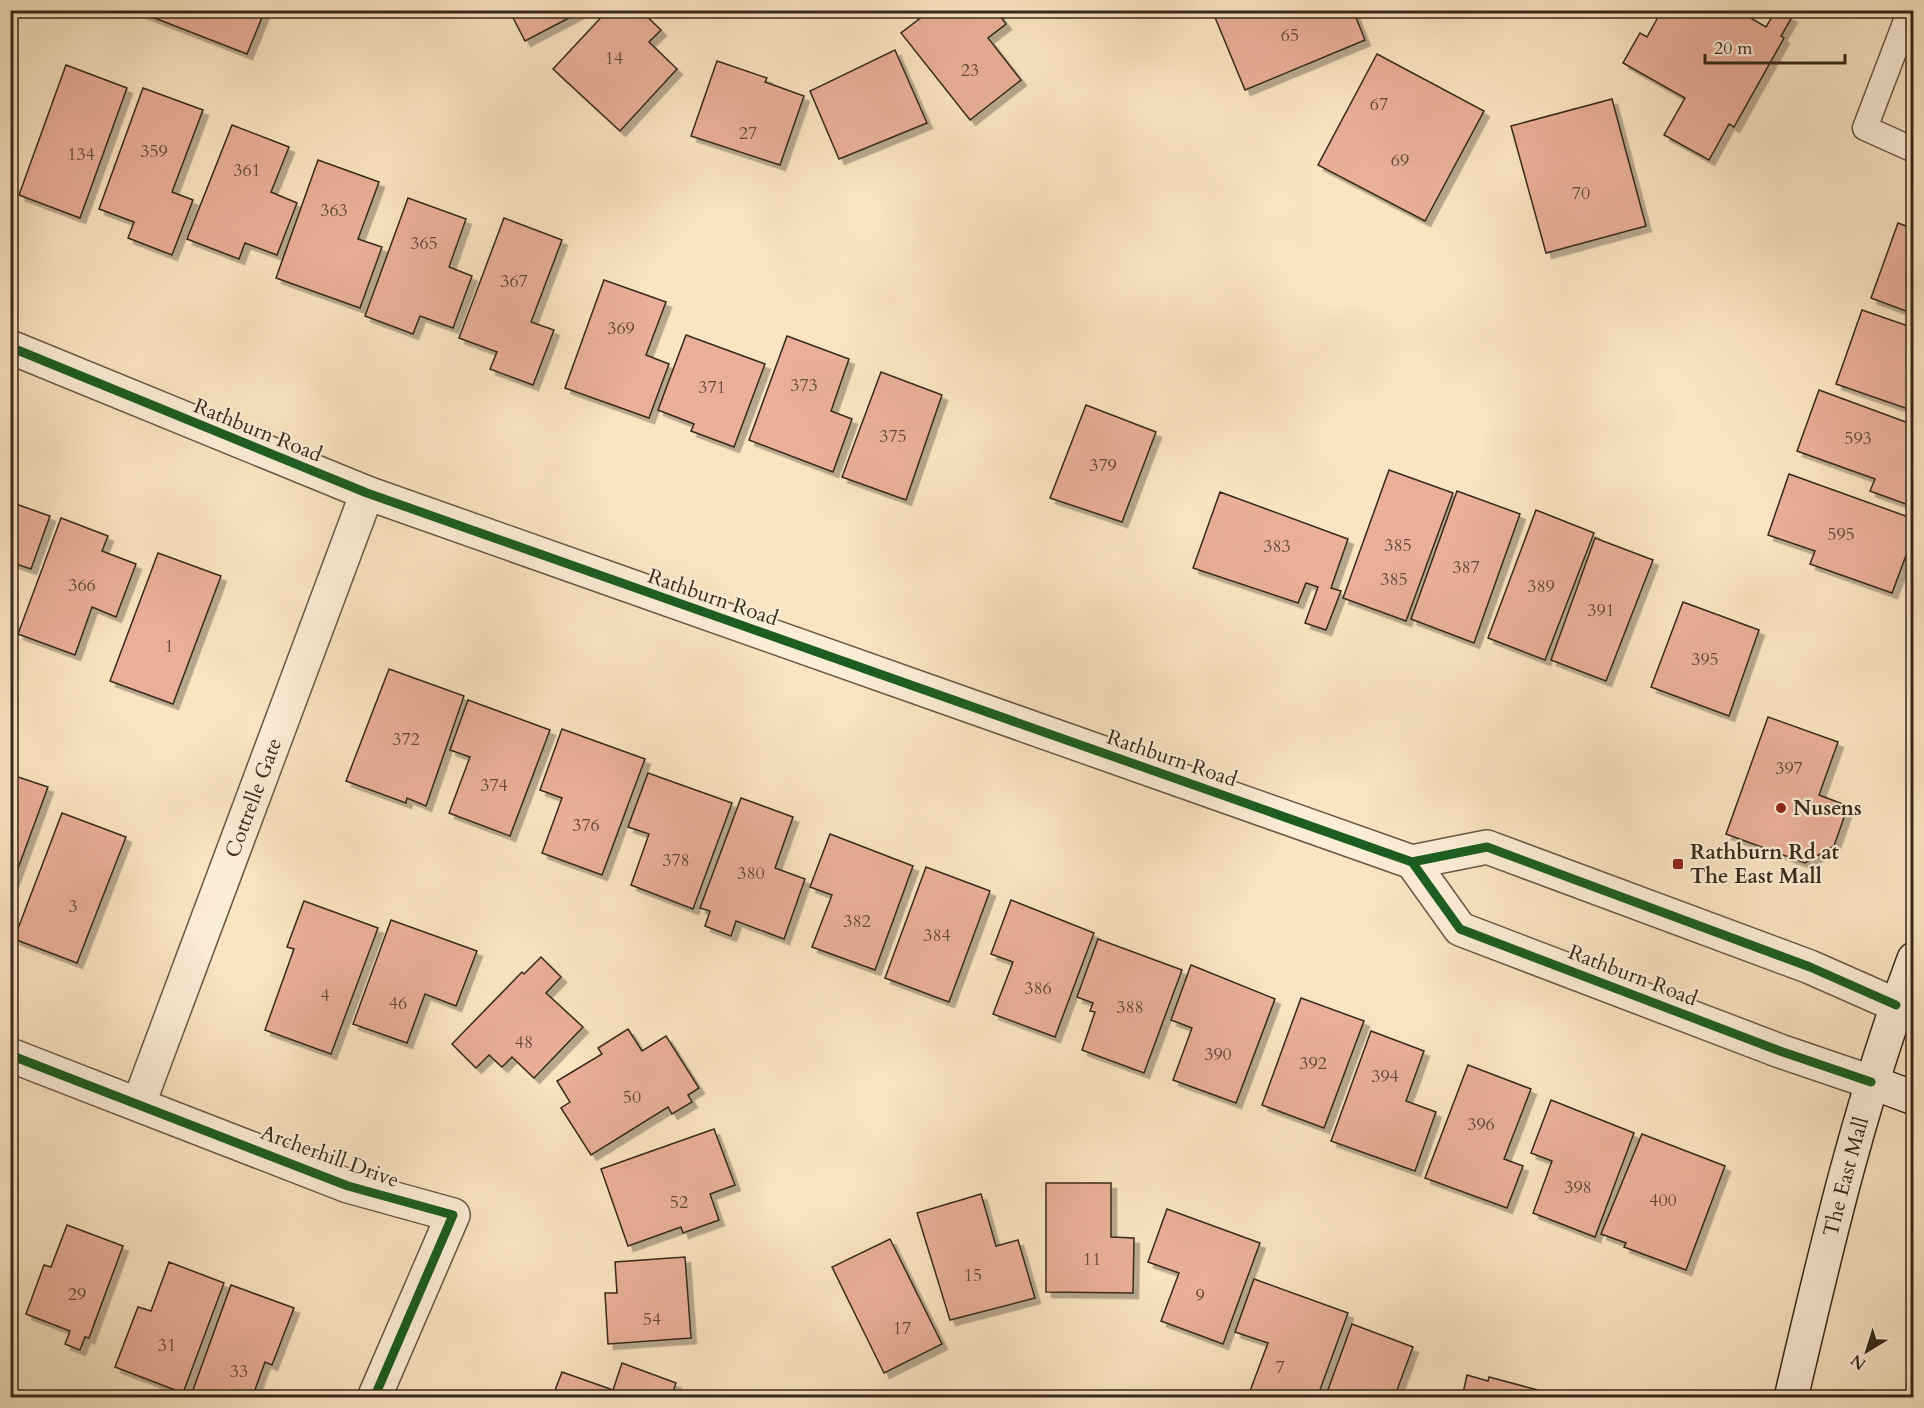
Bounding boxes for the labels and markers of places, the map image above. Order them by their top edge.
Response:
place label: Nusens [1793,794,1862,823]
marker: Nusens [1774,801,1788,815]
place label: Rathburn Rd at The East Mall [1690,838,1840,891]
marker: Rathburn Rd at The East Mall [1671,857,1685,871]

